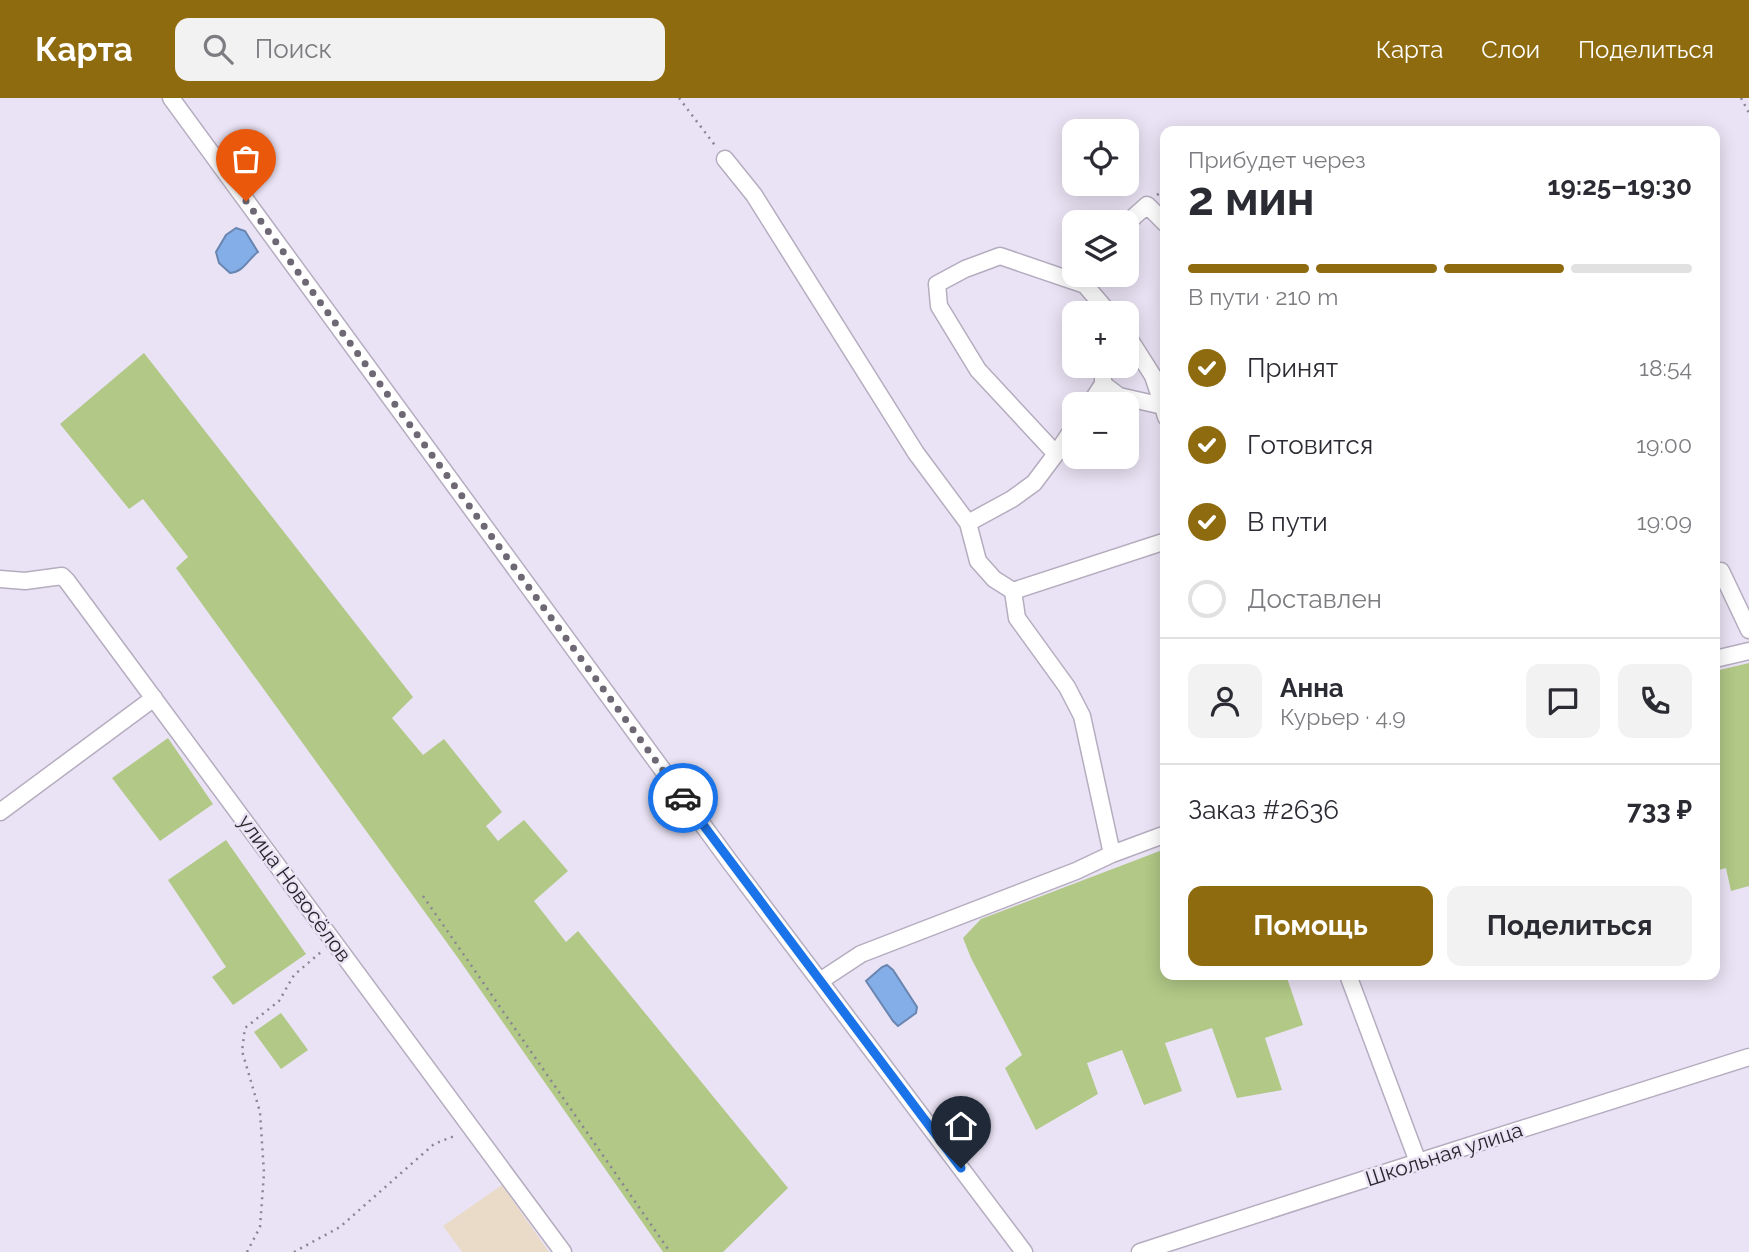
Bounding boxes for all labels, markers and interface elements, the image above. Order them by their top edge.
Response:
search box [175,18,665,81]
text: Карта [35,30,133,69]
icon: search [199,30,237,68]
text: Поиск [255,34,332,64]
text: Карта [1376,35,1443,64]
text: Слои [1481,35,1540,64]
text: Поделиться [1578,35,1714,64]
map controls [1062,119,1139,469]
button: locate [1062,119,1139,196]
pin [216,129,276,201]
icon: bag [227,140,265,178]
text: Прибудет через [1188,146,1366,173]
text: 19:25–19:30 [1548,171,1692,201]
text: 2 мин [1188,172,1315,226]
button: layers [1062,210,1139,287]
text: В пути · 210 m [1188,283,1338,310]
button: + [1062,301,1139,378]
icon: check [1188,349,1226,387]
text: Принят [1247,353,1338,383]
text: 18:54 [1639,354,1692,381]
button: − [1062,392,1139,469]
icon: check [1188,426,1226,464]
text: Готовится [1247,430,1373,460]
text: 19:00 [1636,431,1692,458]
icon: check [1188,503,1226,541]
text: В пути [1247,507,1328,537]
text: 19:09 [1637,508,1692,535]
text: Доставлен [1247,584,1382,614]
button: person [1188,664,1262,738]
button: chat [1526,664,1600,738]
button: phone [1618,664,1692,738]
text: Анна [1280,673,1344,703]
text: Курьер · 4.9 [1280,703,1406,730]
courier [648,763,718,833]
icon: car [664,779,702,817]
text: Заказ #2636 [1188,795,1339,825]
text: 733 ₽ [1627,795,1692,825]
street label: улица Новосёлов [233,810,357,966]
button: Помощь [1188,886,1433,966]
button: Поделиться [1447,886,1692,966]
pin [931,1096,991,1168]
icon: home [942,1107,980,1145]
street label: Школьная улица [1362,1117,1526,1191]

